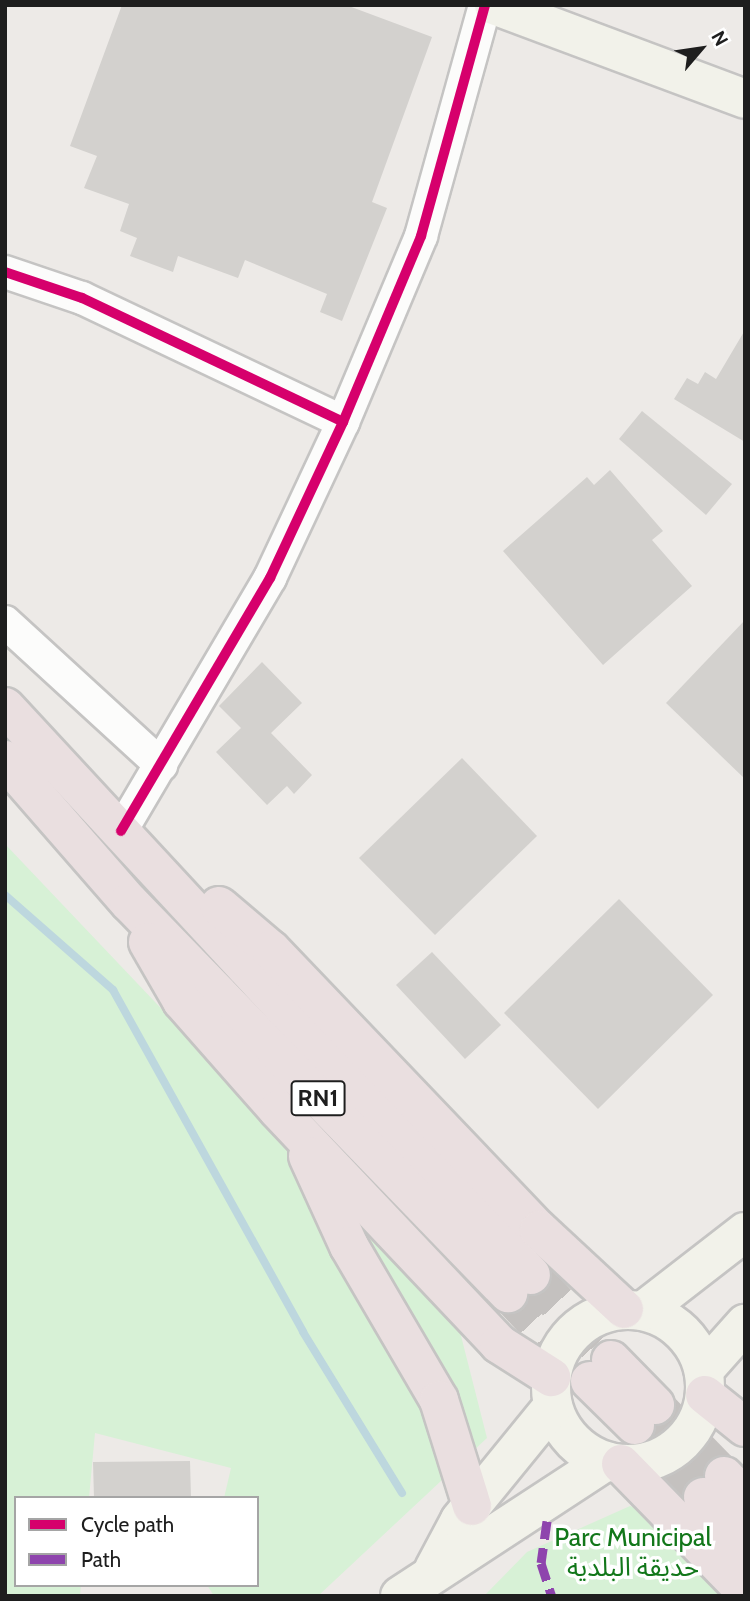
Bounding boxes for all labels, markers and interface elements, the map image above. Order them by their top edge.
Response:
north arrow [666,14,736,84]
text: N [706,27,733,50]
road number: RN1 [290,1078,346,1118]
legend [14,1496,259,1587]
text: Cycle path [81,1512,174,1537]
park label: Parc Municipal حديقة البلدية [554,1522,712,1584]
text: Path [81,1547,121,1572]

